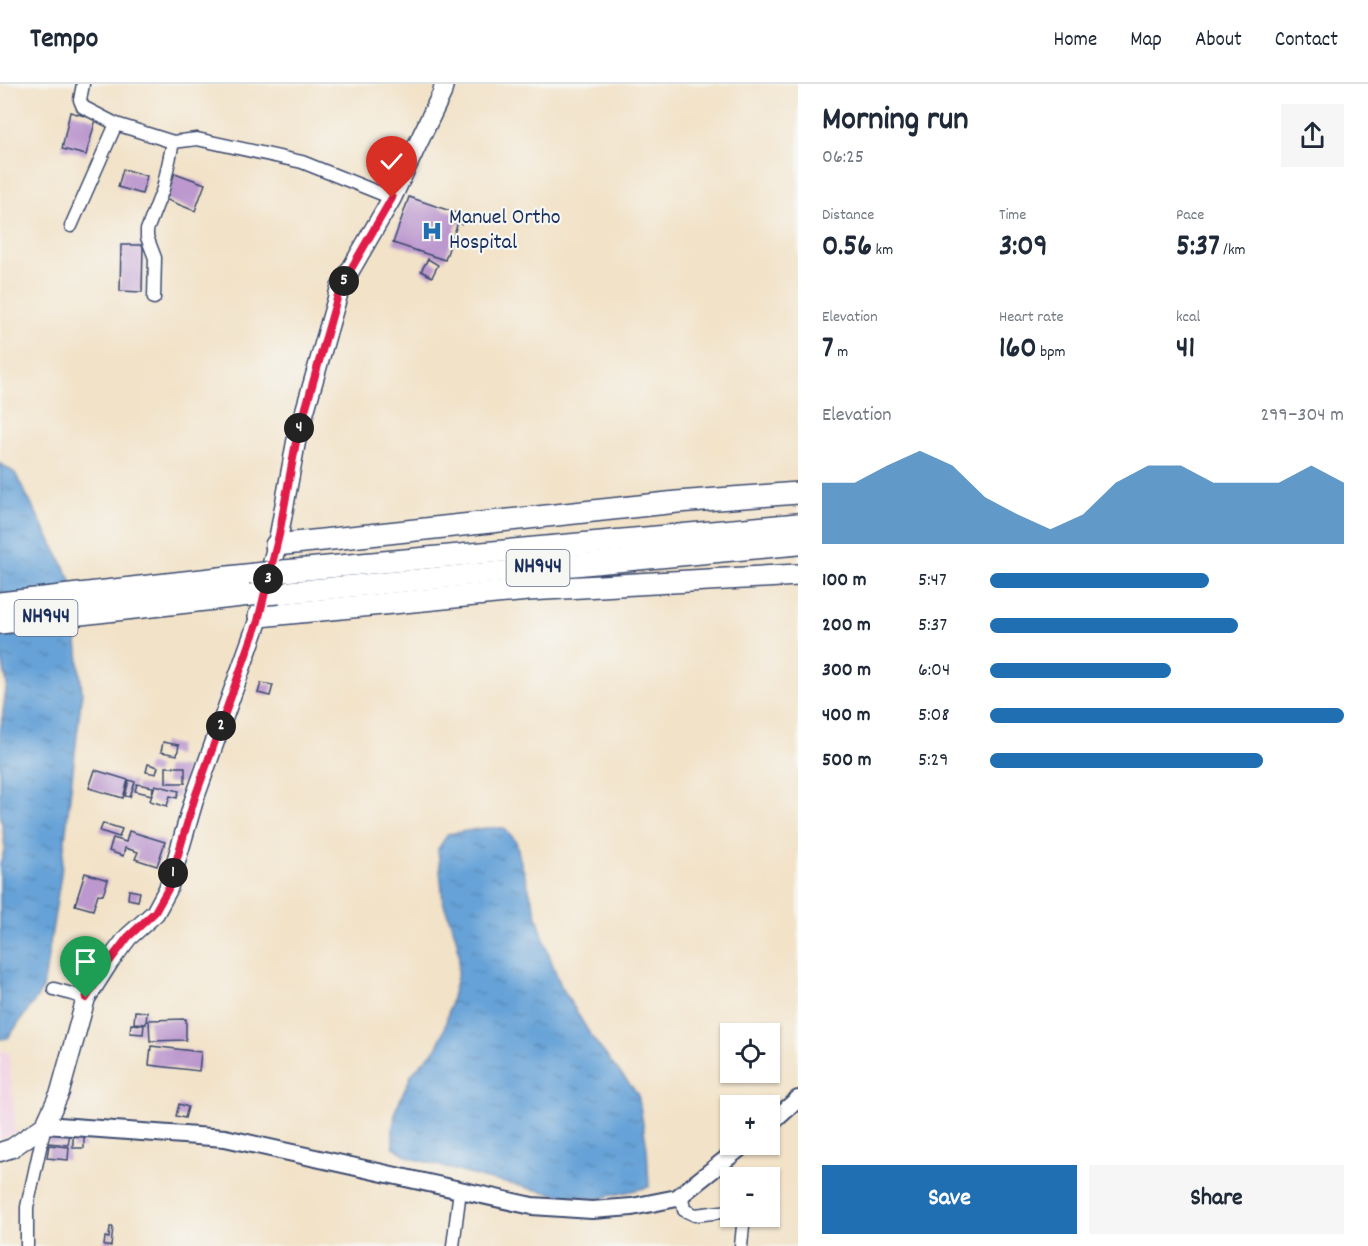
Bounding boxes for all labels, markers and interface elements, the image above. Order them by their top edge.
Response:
text: Tempo [30,21,98,61]
text: Home [1053,26,1097,56]
text: Map [1130,26,1162,56]
text: About [1195,26,1242,56]
text: Contact [1275,26,1338,56]
text: Morning run [822,98,969,145]
button: share [1281,104,1344,167]
pin [366,136,417,198]
text: 06:25 [822,144,864,172]
icon: check [375,145,408,178]
place label: Manuel Ortho Hospital [449,203,561,259]
text: Distance [822,204,874,227]
text: Time [999,204,1026,227]
text: Pace [1176,204,1204,227]
hospital icon: Manuel Ortho Hospital [420,219,444,243]
text: 0.56 [822,227,872,270]
text: 3:09 [999,227,1047,270]
text: 5:37 [1176,227,1220,270]
text: km [872,239,893,262]
text: /km [1220,239,1245,262]
pin: 5 [329,266,359,296]
text: 5 [340,269,348,292]
text: Elevation [822,306,878,329]
text: Heart rate [999,306,1064,329]
text: kcal [1176,306,1200,329]
text: 7 [822,329,834,372]
text: 160 [999,329,1037,372]
text: 41 [1176,329,1195,372]
text: m [834,341,848,364]
text: bpm [1037,341,1066,364]
text: Elevation [822,402,892,430]
text: 299–304 m [1261,402,1344,430]
pin: 4 [284,413,314,443]
text: 4 [296,416,302,439]
road number: NH944 [506,550,570,586]
pin: 3 [253,564,283,594]
text: 3 [264,567,272,590]
text: 100 m [822,567,867,595]
text: 5:47 [918,567,947,595]
road number: NH944 [15,600,78,636]
text: 200 m [822,612,871,640]
text: 5:37 [918,612,947,640]
text: 300 m [822,657,871,685]
text: 6:04 [918,657,950,685]
text: 400 m [822,702,870,730]
text: 5:08 [918,702,950,730]
pin: 2 [206,711,236,741]
text: 2 [218,714,225,737]
text: 500 m [822,747,871,775]
text: 5:29 [918,747,948,775]
pin: 1 [158,858,188,888]
text: 1 [171,861,175,884]
pin [60,936,111,998]
icon: arrive [69,945,102,978]
map controls [720,1023,780,1227]
button: locate [720,1023,780,1083]
button: + [720,1095,780,1155]
button: Save [822,1165,1077,1234]
button: Share [1089,1165,1344,1234]
button: − [720,1167,780,1227]

